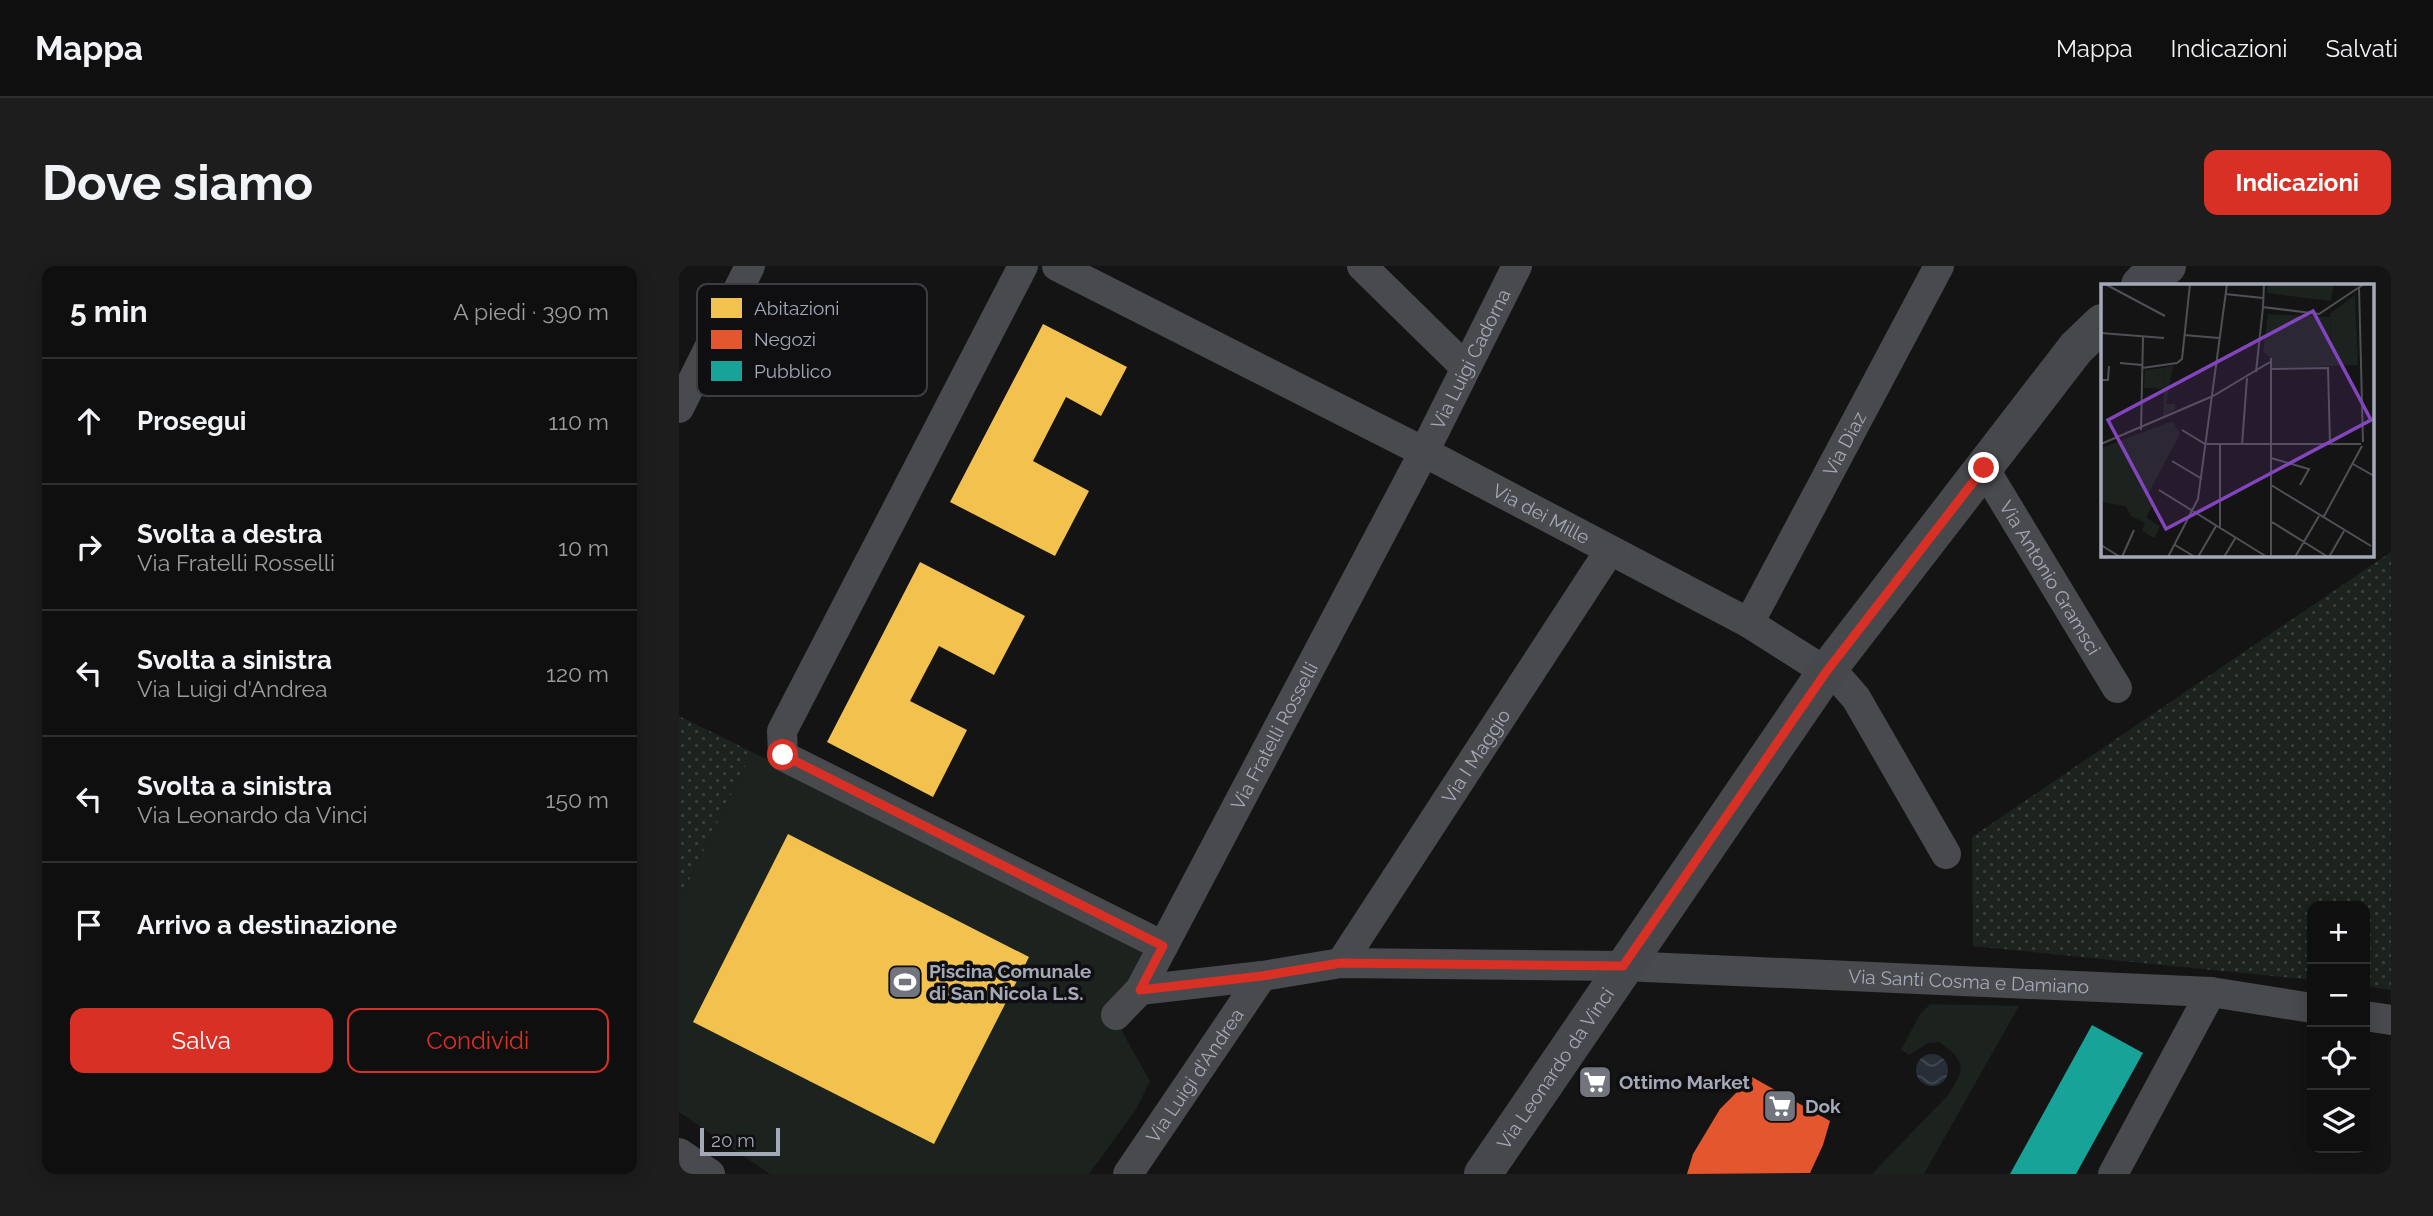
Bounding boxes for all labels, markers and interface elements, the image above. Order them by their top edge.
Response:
text: Mappa [35,29,143,68]
text: Mappa [2056,34,2133,63]
text: Indicazioni [2171,34,2288,63]
text: Salvati [2326,34,2398,63]
button: Indicazioni [2204,150,2391,215]
text: Dove siamo [42,154,313,211]
legend [697,284,927,396]
inset map [2101,284,2373,556]
street label: Via Luigi Cadorna [1426,285,1515,433]
text: 5 min [70,294,148,329]
text: Abitazioni [754,297,839,319]
text: A piedi · 390 m [453,298,609,325]
text: Negozi [754,328,816,350]
text: Pubblico [754,360,832,382]
icon: ahead [70,402,108,440]
text: Prosegui [137,406,246,436]
text: 110 m [548,408,609,435]
street label: Via Diaz [1818,408,1870,480]
route end [1968,452,1999,483]
street label: Via dei Mille [1489,479,1594,548]
street label: Via Antonio Gramsci [1995,496,2105,659]
text: Svolta a destra [137,519,323,549]
icon: right [70,528,108,566]
text: 10 m [558,534,609,561]
text: Via Fratelli Rosselli [137,549,335,576]
text: Svolta a sinistra [137,645,332,675]
icon: left [70,654,108,692]
street label: Via Fratelli Rosselli [1226,658,1322,813]
text: 120 m [546,660,609,687]
text: Via Luigi d'Andrea [137,675,328,702]
street label: Via I Maggio [1437,705,1514,807]
route start [767,739,798,770]
text: Svolta a sinistra [137,771,332,801]
icon: left [70,780,108,818]
text: 150 m [546,786,609,813]
text: Via Leonardo da Vinci [137,801,368,828]
map controls [2307,901,2370,1153]
button: + [2307,901,2370,964]
icon: arrive [70,906,108,944]
text: Arrivo a destinazione [137,910,397,940]
place label: Piscina Comunale di San Nicola L.S. [929,960,1091,1004]
sports icon: Piscina Comunale di San Nicola L.S. [886,963,924,1001]
button: − [2307,964,2370,1027]
street label: Via Santi Cosma e Damiano [1848,965,2090,998]
street label: Via Leonardo da Vinci [1492,983,1618,1153]
street label: Via Luigi d'Andrea [1141,1004,1248,1147]
button: Salva [70,1008,333,1073]
button: Condividi [347,1008,609,1073]
button: locate [2307,1027,2370,1090]
supermarket icon: Ottimo Market [1576,1063,1614,1101]
place label: Ottimo Market [1619,1071,1750,1093]
supermarket icon: Dok [1761,1087,1799,1125]
button: layers [2307,1090,2370,1153]
place label: Dok [1805,1095,1841,1117]
scale bar [700,1125,781,1157]
text: 20 m [711,1129,755,1151]

